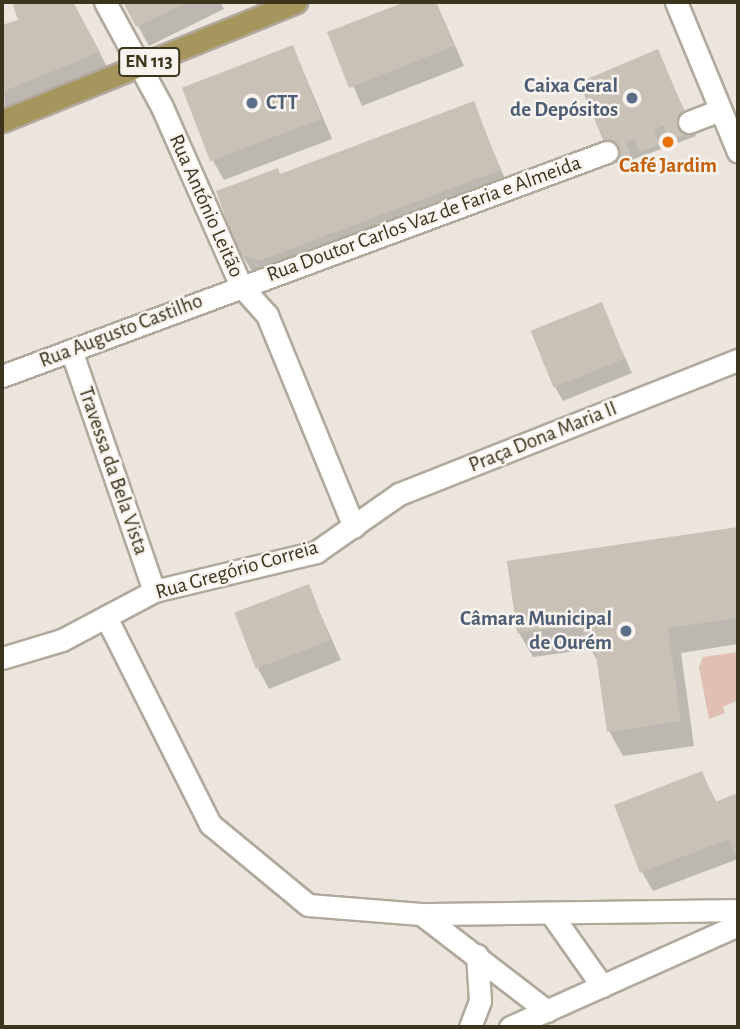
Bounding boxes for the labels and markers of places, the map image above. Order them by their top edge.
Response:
place label: Caixa Geral de Depósitos [510,73,618,123]
place label: CTT [266,90,298,116]
marker: Caixa Geral de Depósitos [624,90,640,106]
marker: CTT [244,95,260,111]
marker: Café Jardim [660,134,676,150]
place label: Café Jardim [619,153,717,179]
place label: Câmara Municipal de Ourém [460,606,612,656]
marker: Câmara Municipal de Ourém [618,623,634,639]

